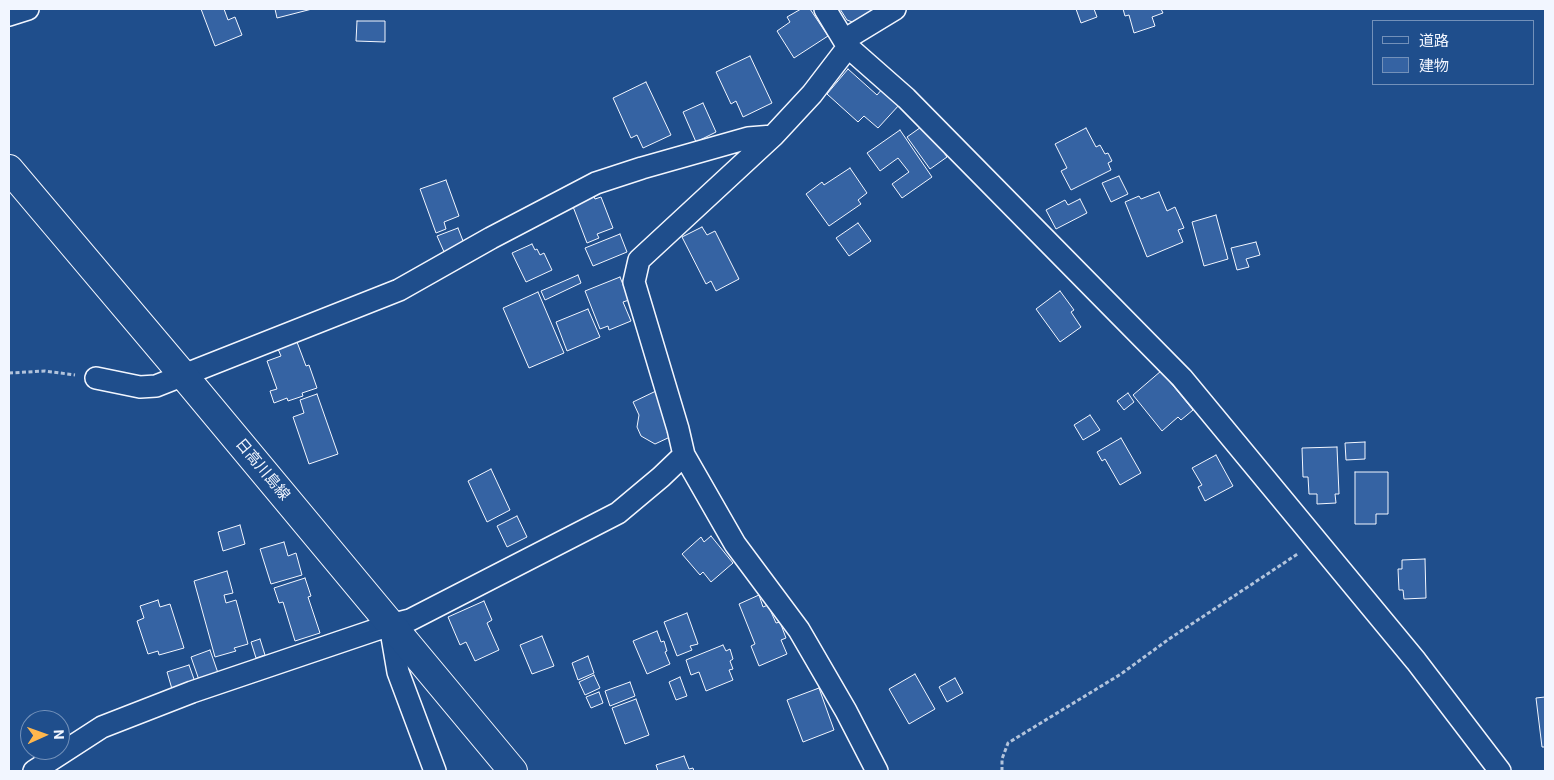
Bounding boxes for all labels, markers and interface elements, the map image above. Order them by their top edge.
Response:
legend [1372,20,1534,85]
text: 道路 [1419,32,1449,50]
text: 建物 [1419,57,1449,75]
street label: 日高川島線 [231,435,293,505]
north arrow [20,710,70,760]
text: N [51,729,67,740]

